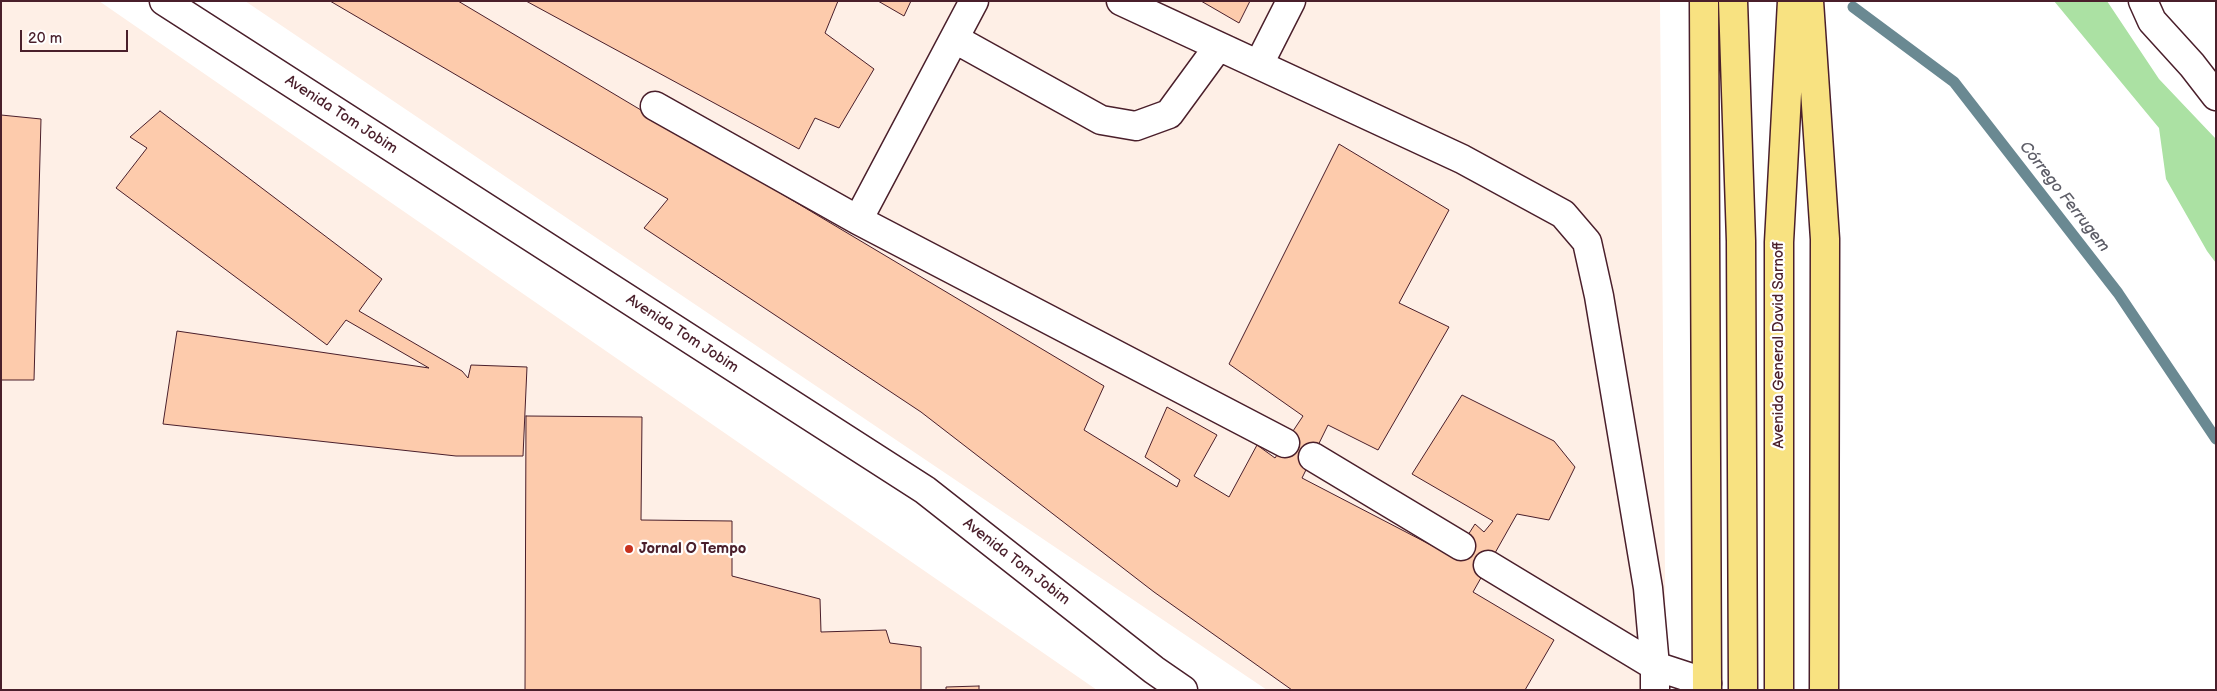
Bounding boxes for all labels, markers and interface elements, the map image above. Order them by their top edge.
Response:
scale bar [22,20,130,52]
text: 20 m [28,29,62,48]
street label: Avenida Tom Jobim [281,72,401,158]
water label: Córrego Ferrugem [2015,138,2113,256]
street label: Avenida General David Sarnoff [1770,242,1788,448]
street label: Avenida Tom Jobim [622,291,742,377]
street label: Avenida Tom Jobim [959,515,1073,609]
place label: Jornal O Tempo [639,540,746,558]
marker: Jornal O Tempo [623,543,635,555]

